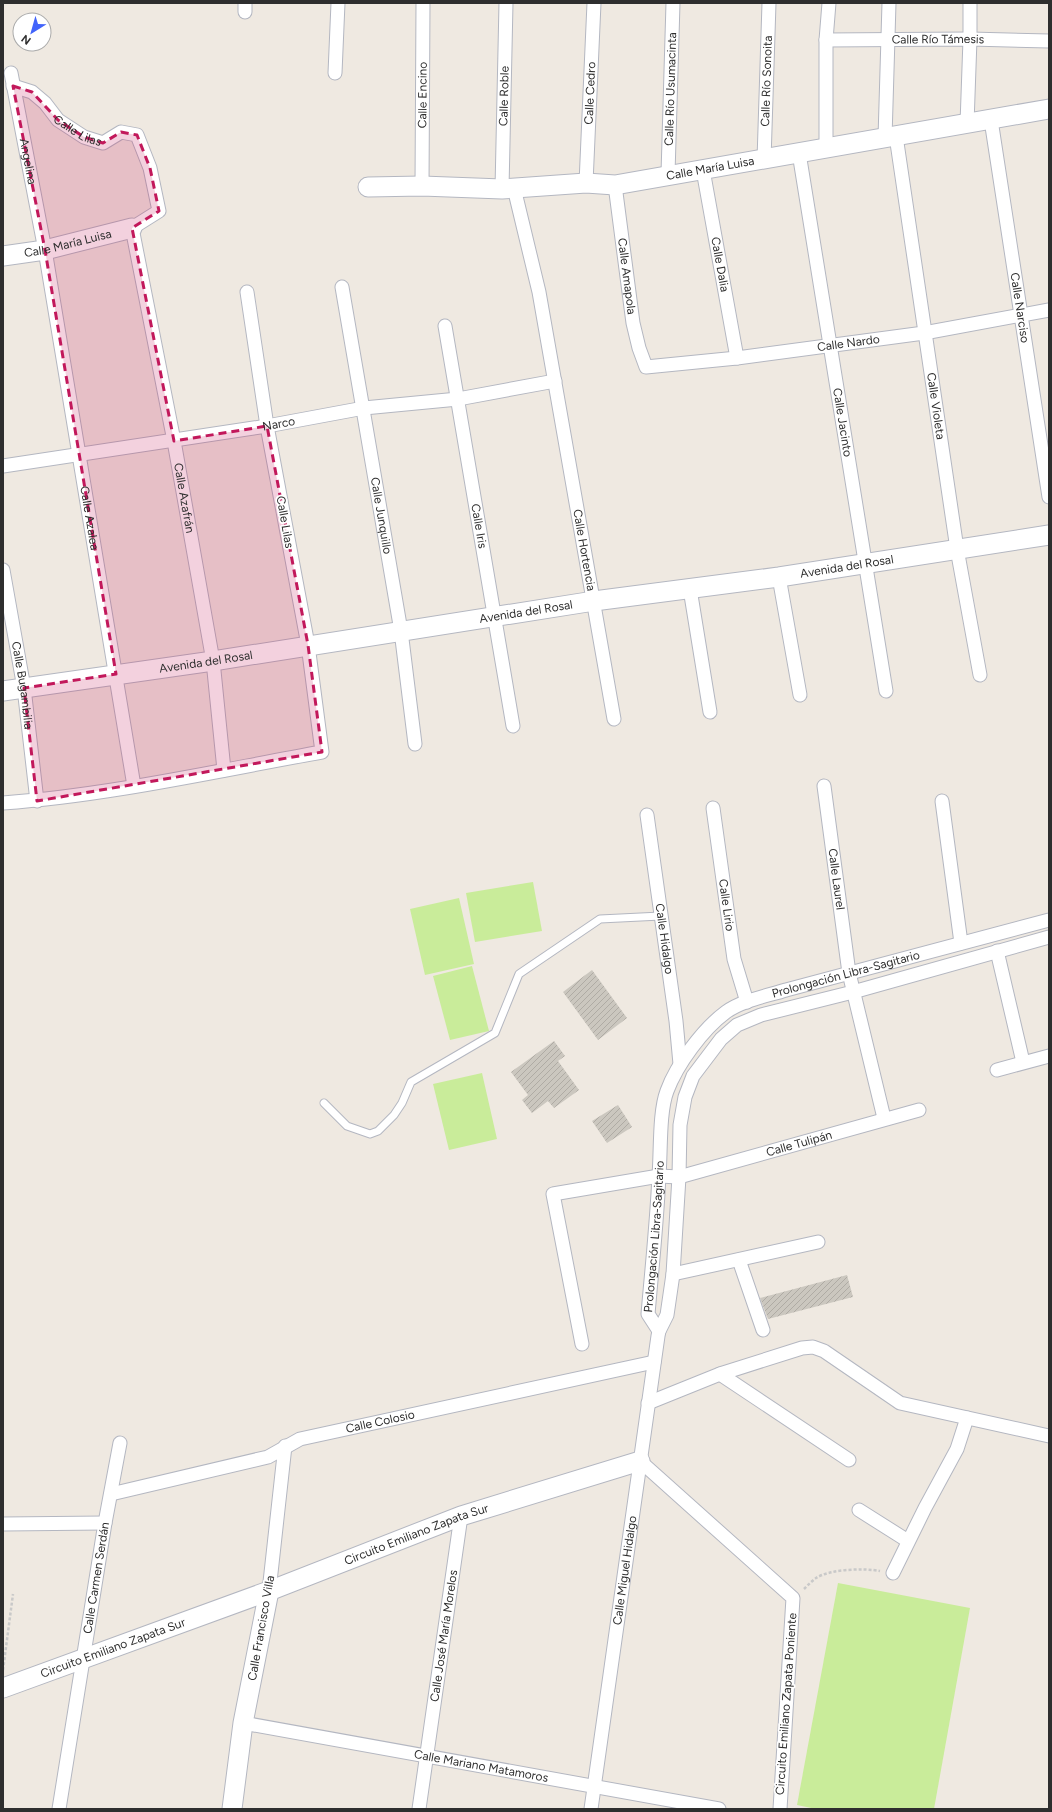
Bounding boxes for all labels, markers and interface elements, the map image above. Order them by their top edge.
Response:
north arrow [12,12,52,52]
text: N [19,32,34,47]
street label: Calle Río Usumacinta [662,32,679,146]
street label: Calle Río Támesis [892,32,985,47]
street label: Calle Río Sonoita [758,35,775,127]
street label: Calle Cedro [582,61,598,125]
street label: Calle Encino [415,62,430,128]
street label: Calle Roble [496,65,512,126]
street label: Calle Lilas [51,112,104,149]
street label: Angelina [17,137,39,186]
street label: Calle María Luisa [665,154,755,183]
street label: Calle María Luisa [23,226,113,260]
street label: Calle Dalia [708,236,732,293]
street label: Calle Amapola [615,237,639,315]
street label: Calle Narciso [1008,272,1032,344]
street label: Calle Nardo [816,332,881,354]
street label: Calle Violeta [924,372,948,440]
street label: Calle Jacinto [830,387,855,458]
street label: Narco [261,414,296,434]
street label: Calle Azafrán [171,462,197,534]
street label: Calle Junquillo [368,476,395,555]
street label: Calle Azalea [77,485,102,551]
street label: Calle Lilas [274,495,297,550]
street label: Calle Iris [468,503,490,550]
street label: Calle Hortencia [570,508,598,592]
street label: Avenida del Rosal [799,552,895,581]
street label: Avenida del Rosal [478,597,574,626]
street label: Calle Bugambilia [9,640,36,730]
street label: Avenida del Rosal [158,648,254,676]
street label: Calle Laurel [825,848,847,911]
street label: Calle Lirio [716,878,737,932]
street label: Calle Hidalgo [653,903,676,975]
street label: Prolongación Libra-Sagitario [770,948,921,1001]
street label: Calle Tulipán [765,1128,834,1159]
street label: Prolongación Libra-Sagitario [641,1160,667,1313]
street label: Calle Colosio [344,1407,416,1436]
street label: Circuito Emiliano Zapata Sur [342,1501,490,1568]
street label: Calle Miguel Hidalgo [610,1515,639,1626]
street label: Calle Carmen Serdán [80,1521,112,1635]
street label: Calle José María Morelos [427,1569,460,1703]
street label: Calle Francisco Villa [245,1574,277,1682]
street label: Circuito Emiliano Zapata Poniente [773,1612,799,1795]
street label: Circuito Emiliano Zapata Sur [39,1615,187,1681]
street label: Calle Mariano Matamoros [413,1747,550,1785]

